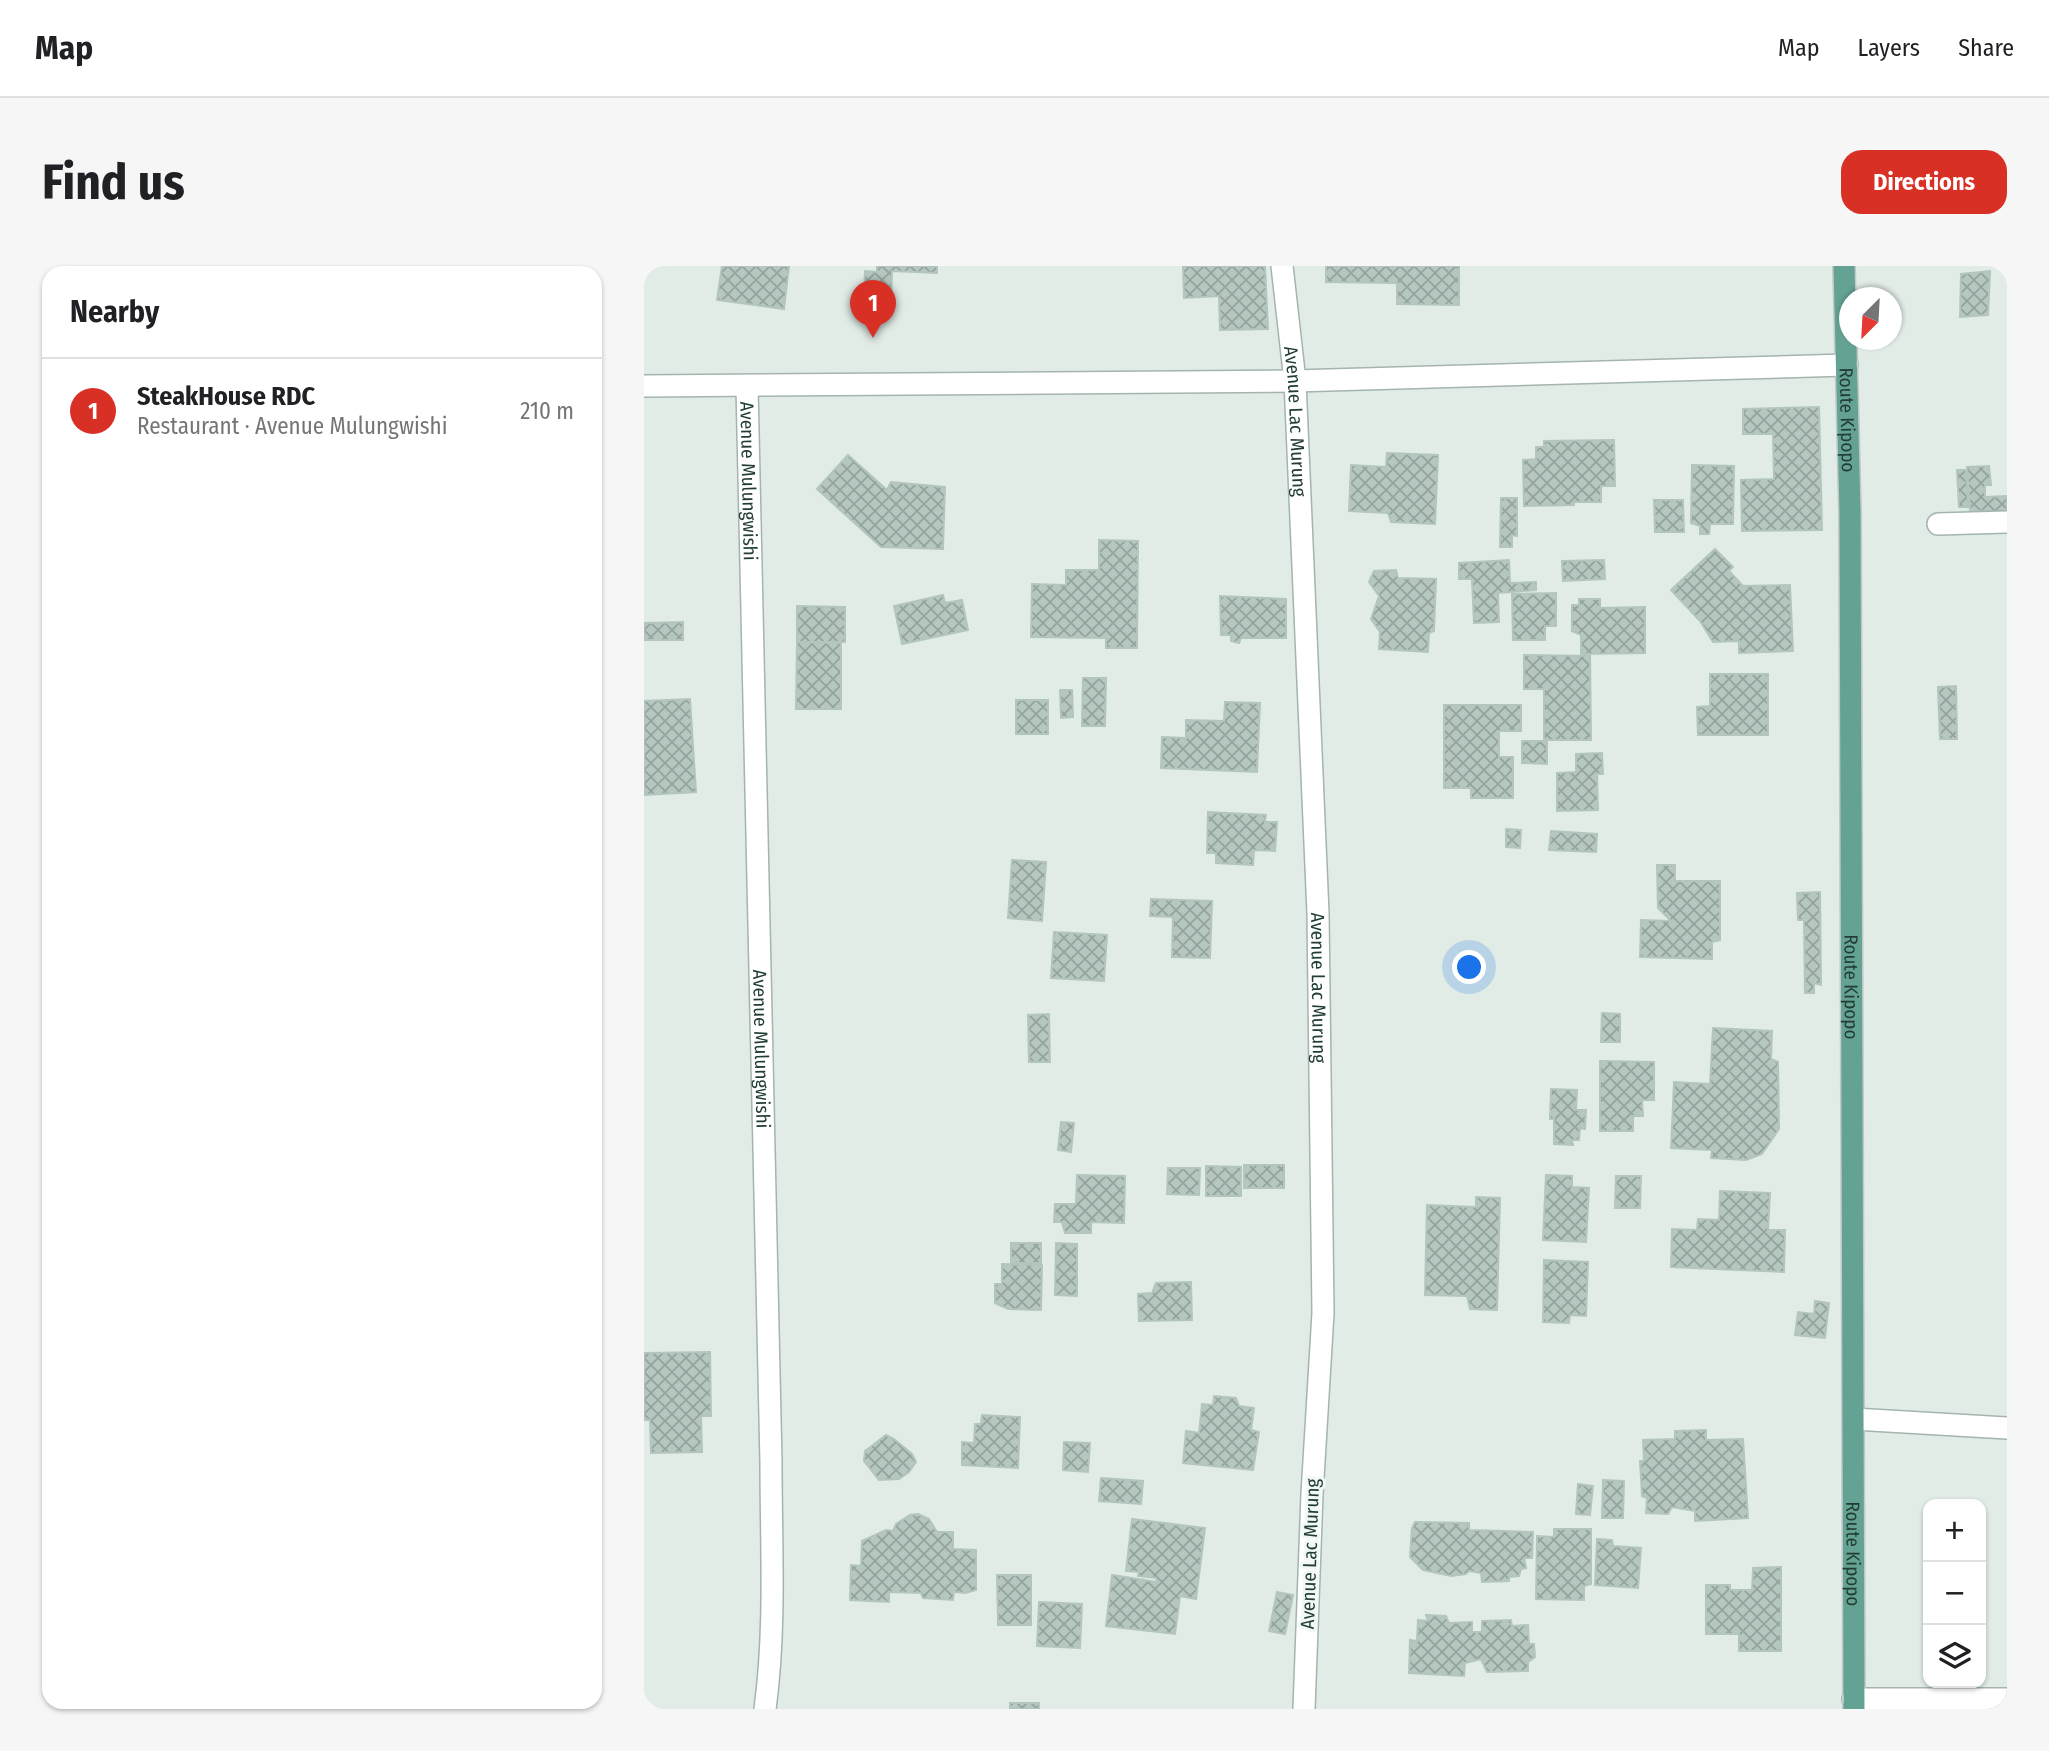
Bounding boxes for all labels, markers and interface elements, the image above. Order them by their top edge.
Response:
text: Map [35,28,93,68]
text: Map [1778,34,1820,62]
text: Layers [1858,34,1920,62]
text: Share [1958,34,2014,62]
button: Directions [1841,150,2007,214]
text: Find us [42,153,185,212]
pin: 1 [850,280,896,338]
north arrow [1839,287,1902,350]
text: Nearby [70,294,159,330]
street label: Avenue Lac Murung [1280,345,1311,497]
street label: Route Kipopo [1835,367,1861,473]
text: SteakHouse RDC [137,381,315,412]
text: 1 [88,397,98,425]
text: 210 m [520,397,574,425]
street label: Avenue Mulungwishi [736,401,762,561]
text: Restaurant · Avenue Mulungwishi [137,412,447,440]
street label: Avenue Lac Murung [1306,912,1331,1063]
street label: Route Kipopo [1840,934,1863,1039]
your location [1452,950,1486,984]
street label: Avenue Mulungwishi [748,969,775,1129]
street label: Avenue Lac Murung [1296,1478,1324,1630]
map controls [1923,1499,1986,1688]
button: + [1923,1499,1986,1562]
street label: Route Kipopo [1842,1501,1865,1606]
button: − [1923,1562,1986,1625]
button: layers [1923,1625,1986,1688]

